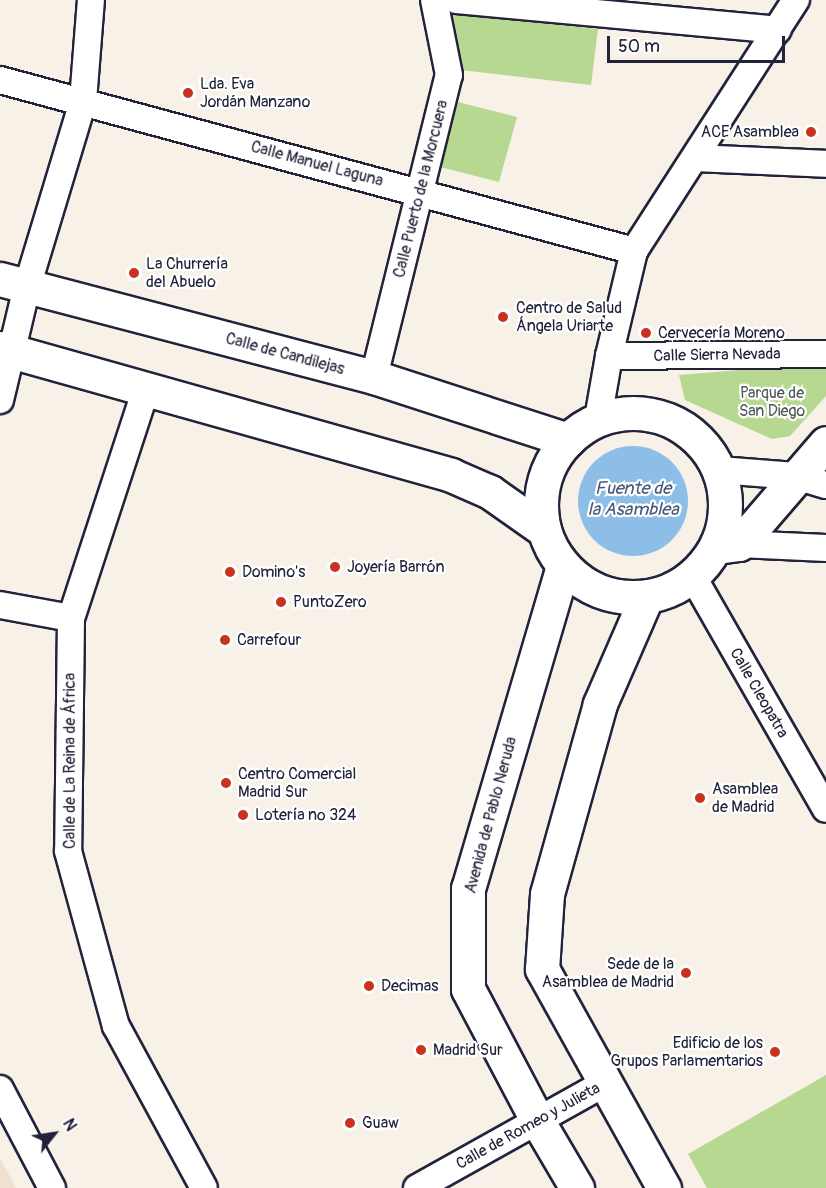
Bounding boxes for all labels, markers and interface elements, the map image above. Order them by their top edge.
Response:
scale bar [610,24,788,62]
text: 50 m [618,35,660,58]
place label: Lda. Eva Jordán Manzano [200,74,310,112]
marker: Lda. Eva Jordán Manzano [181,86,195,100]
street label: Calle Puerto de la Morcuera [390,98,452,280]
place label: ACE Asamblea [701,122,799,142]
marker: ACE Asamblea [804,125,818,139]
street label: Calle Manuel Laguna [249,137,385,191]
place label: La Churrería del Abuelo [146,254,228,292]
marker: La Churrería del Abuelo [127,266,141,280]
place label: Centro de Salud Ángela Uriarte [516,298,622,336]
marker: Centro de Salud Ángela Uriarte [494,308,512,326]
place label: Cervecería Moreno [658,323,785,343]
marker: Cervecería Moreno [639,326,653,340]
street label: Calle de Candilejas [224,329,346,379]
street label: Calle Sierra Nevada [653,344,781,366]
park label: Parque de San Diego [739,383,805,421]
water label: Fuente de la Asamblea [587,479,679,522]
place label: Joyería Barrón [347,557,445,577]
marker: Joyería Barrón [328,560,342,574]
place label: Domino's [242,562,305,582]
marker: Domino's [223,565,237,579]
place label: PuntoZero [293,592,367,612]
marker: PuntoZero [274,595,288,609]
place label: Carrefour [237,630,301,650]
marker: Carrefour [218,633,232,647]
street label: Calle Cleopatra [726,645,792,741]
street label: Calle de La Reina de África [60,673,80,849]
street label: Avenida de Pablo Neruda [461,735,521,895]
place label: Centro Comercial Madrid Sur [238,764,356,802]
marker: Centro Comercial Madrid Sur [219,776,233,790]
place label: Asamblea de Madrid [712,779,778,817]
marker: Asamblea de Madrid [693,791,707,805]
place label: Lotería nº 324 [255,805,356,825]
marker: Lotería nº 324 [236,808,250,822]
place label: Sede de la Asamblea de Madrid [542,954,674,992]
marker: Sede de la Asamblea de Madrid [679,966,693,980]
place label: Decimas [381,976,438,996]
marker: Decimas [362,979,376,993]
place label: Edificio de los Grupos Parlamentarios [610,1033,763,1071]
place label: Madrid Sur [433,1040,503,1060]
marker: Madrid Sur [414,1043,428,1057]
marker: Edificio de los Grupos Parlamentarios [768,1045,782,1059]
street label: Calle de Romeo y Julieta [453,1078,603,1174]
north arrow [24,1104,84,1164]
place label: Guaw [362,1113,399,1133]
text: N [58,1115,81,1135]
marker: Guaw [343,1116,357,1130]

